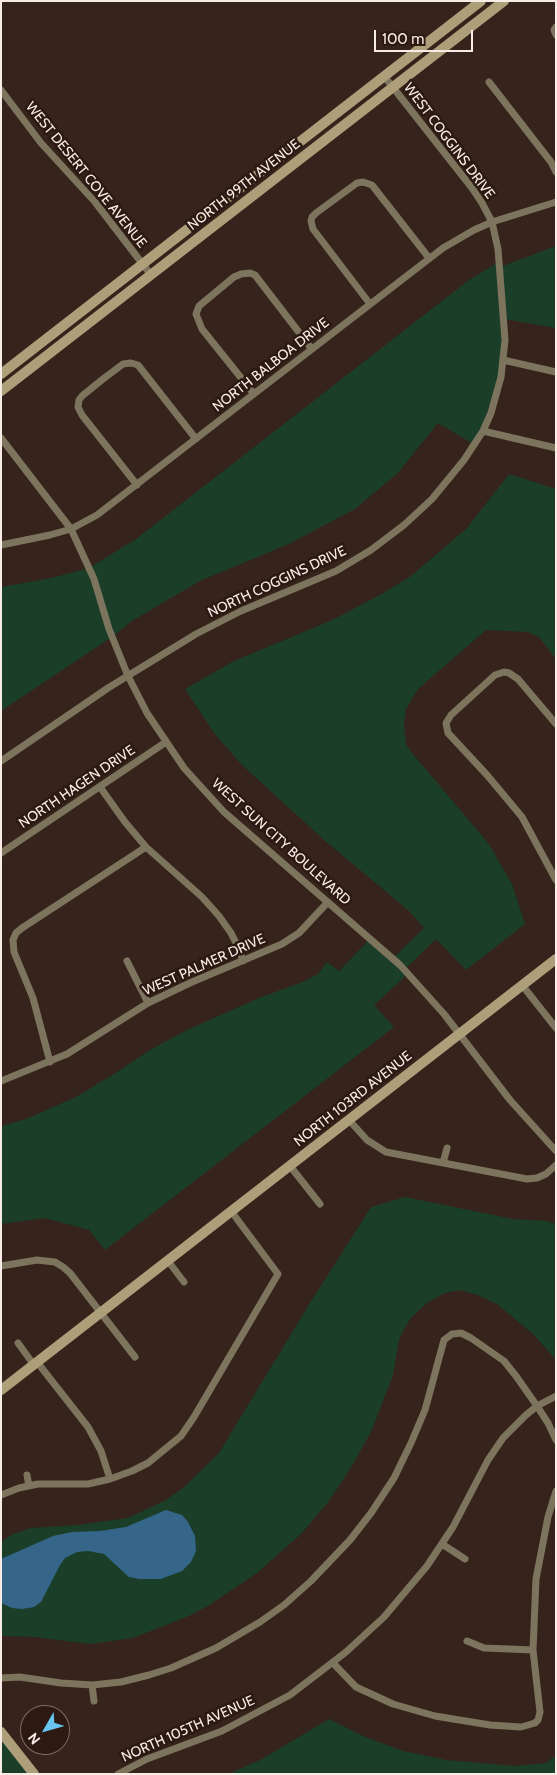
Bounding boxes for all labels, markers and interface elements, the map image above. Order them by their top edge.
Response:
scale bar [377,20,476,52]
text: 100 m [382,30,424,48]
street label: WEST COGGINS DRIVE [400,80,498,202]
street label: WEST DESERT COVE AVENUE [22,99,150,251]
street label: NORTH 99TH AVENUE [185,136,303,234]
street label: NORTH BALBOA DRIVE [210,314,332,416]
street label: NORTH COGGINS DRIVE [205,543,349,621]
street label: NORTH HAGEN DRIVE [16,742,138,832]
street label: WEST SUN CITY BOULEVARD [208,775,354,909]
street label: WEST PALMER DRIVE [140,930,268,1000]
street label: NORTH 103RD AVENUE [291,1048,415,1150]
street label: NORTH 105TH AVENUE [119,1692,257,1766]
north arrow [20,1705,70,1755]
text: N [24,1729,44,1748]

